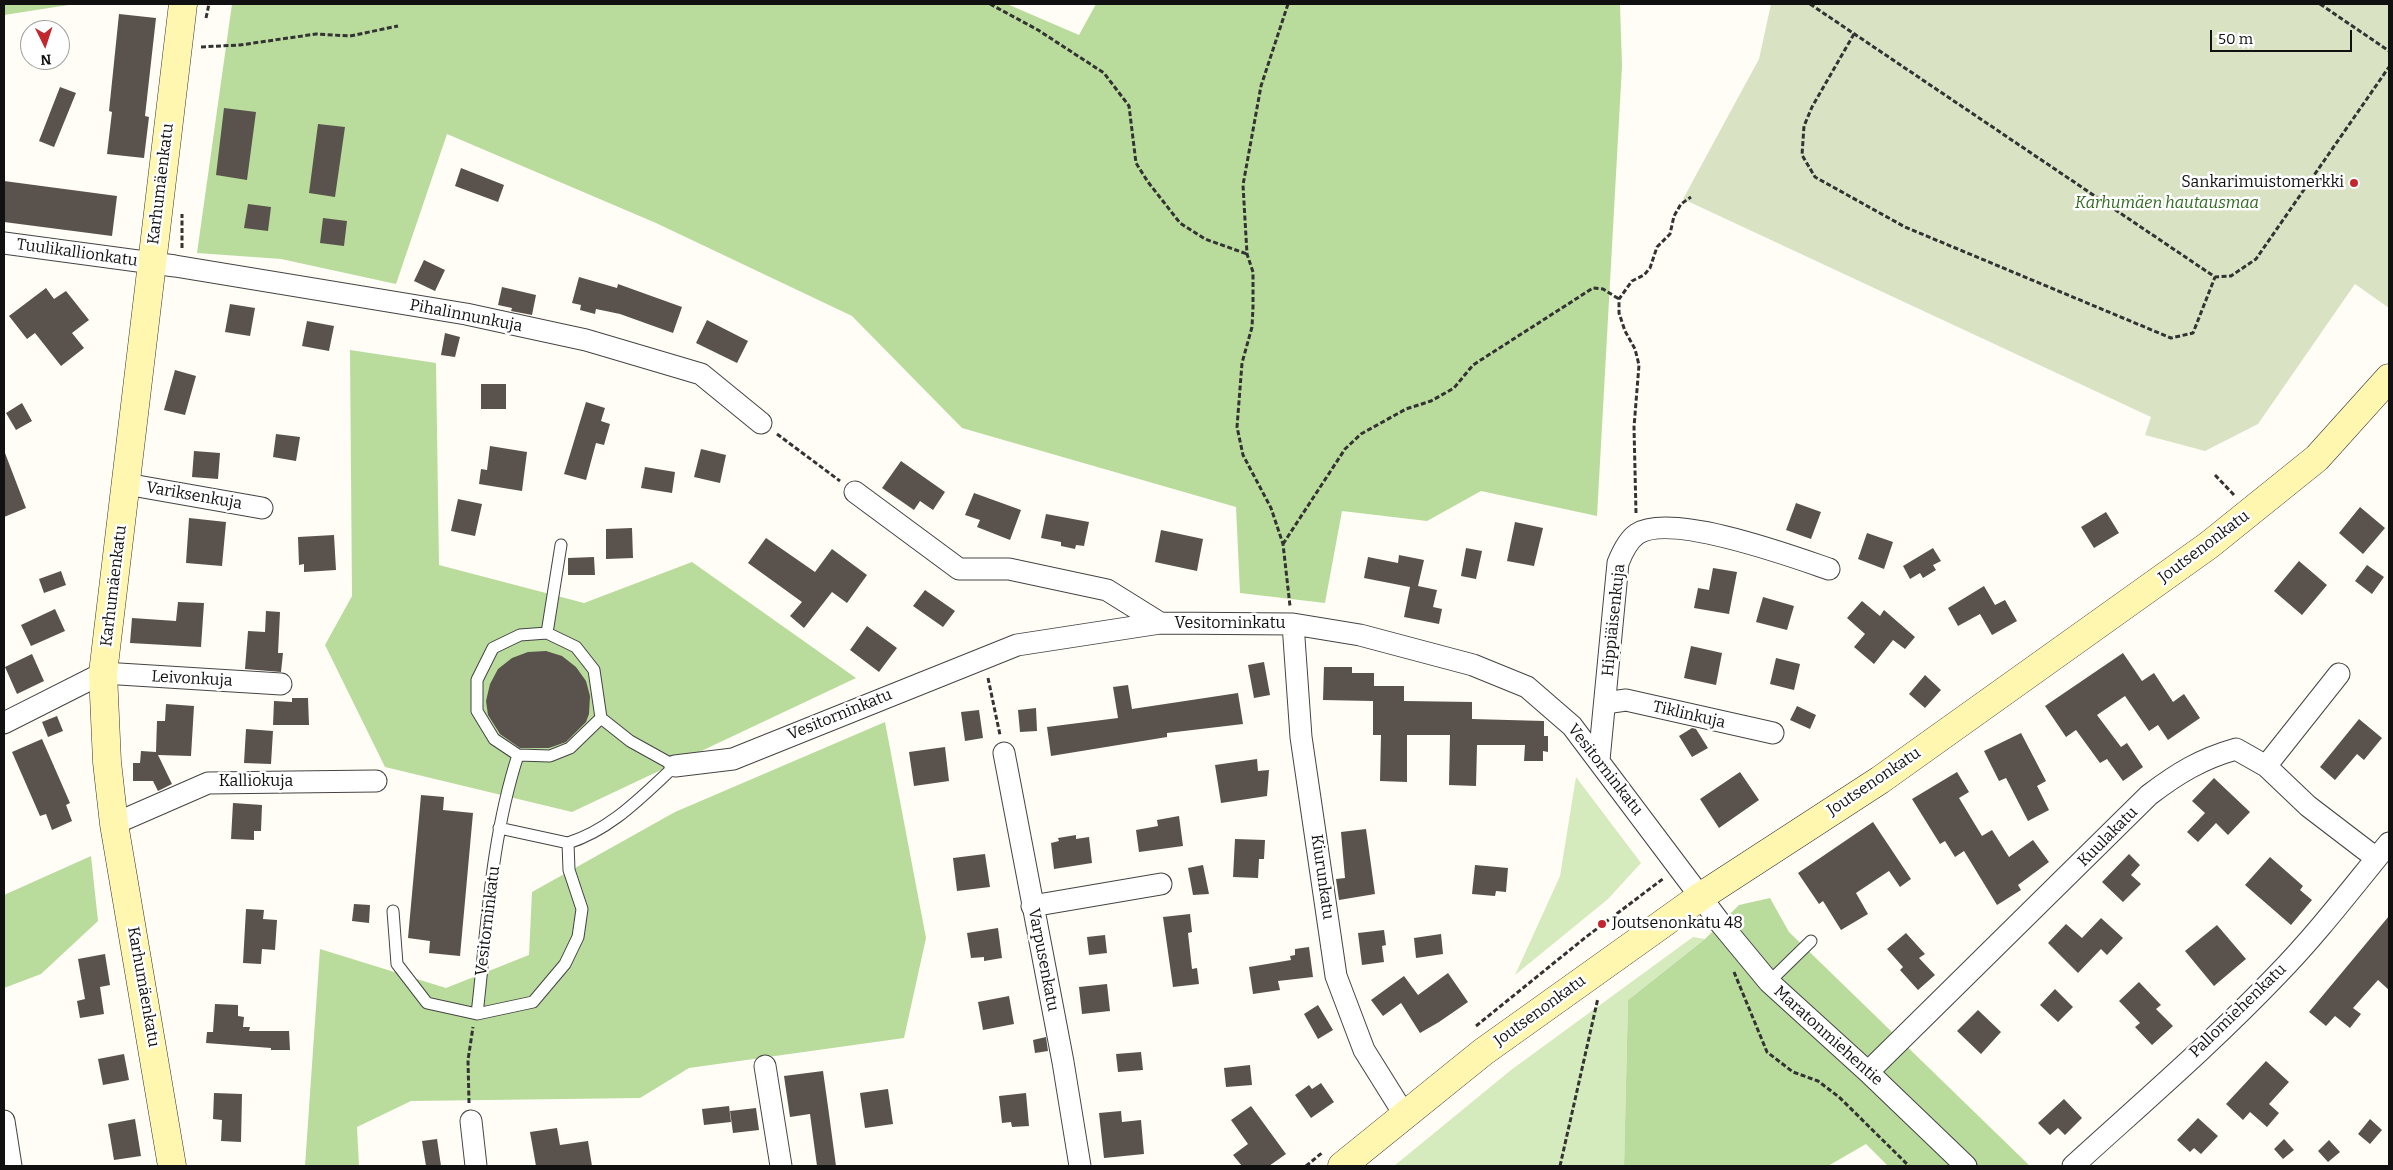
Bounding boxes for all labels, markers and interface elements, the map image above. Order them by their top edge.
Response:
north arrow [20,20,70,70]
scale bar [2213,20,2356,52]
text: 50 m [2218,30,2253,48]
text: N [40,51,52,68]
street label: Karhumäenkatu [144,122,178,246]
place label: Sankarimuistomerkki [2181,173,2344,193]
marker: Sankarimuistomerkki [2348,177,2360,189]
park label: Karhumäen hautausmaa [2075,194,2259,214]
street label: Tuulikallionkatu [15,235,139,271]
street label: Pihalinnunkuja [408,296,524,336]
street label: Variksenkuja [145,478,243,514]
street label: Joutsenonkatu [2155,507,2253,587]
street label: Karhumäenkatu [97,524,131,648]
street label: Hippiäisenkuja [1599,563,1629,677]
street label: Vesitorninkatu [1175,614,1285,634]
street label: Leivonkuja [151,667,233,691]
street label: Vesitorninkatu [785,685,895,745]
street label: Tiklinkuja [1651,697,1727,733]
street label: Vesitorninkatu [1563,720,1647,820]
street label: Joutsenonkatu [1824,744,1924,820]
street label: Kalliokuja [219,772,293,792]
street label: Kuulakatu [2074,803,2142,871]
street label: Kiurunkatu [1307,833,1337,921]
street label: Vesitorninkatu [472,865,504,977]
street label: Varpusenkatu [1024,907,1062,1013]
place label: Joutsenonkatu 48 [1612,914,1743,934]
marker: Joutsenonkatu 48 [1596,918,1608,930]
street label: Karhumäenkatu [123,925,163,1049]
street label: Pallomiehenkatu [2186,960,2290,1062]
street label: Joutsenonkatu [1490,971,1590,1051]
street label: Maratonmiehentie [1770,982,1886,1090]

